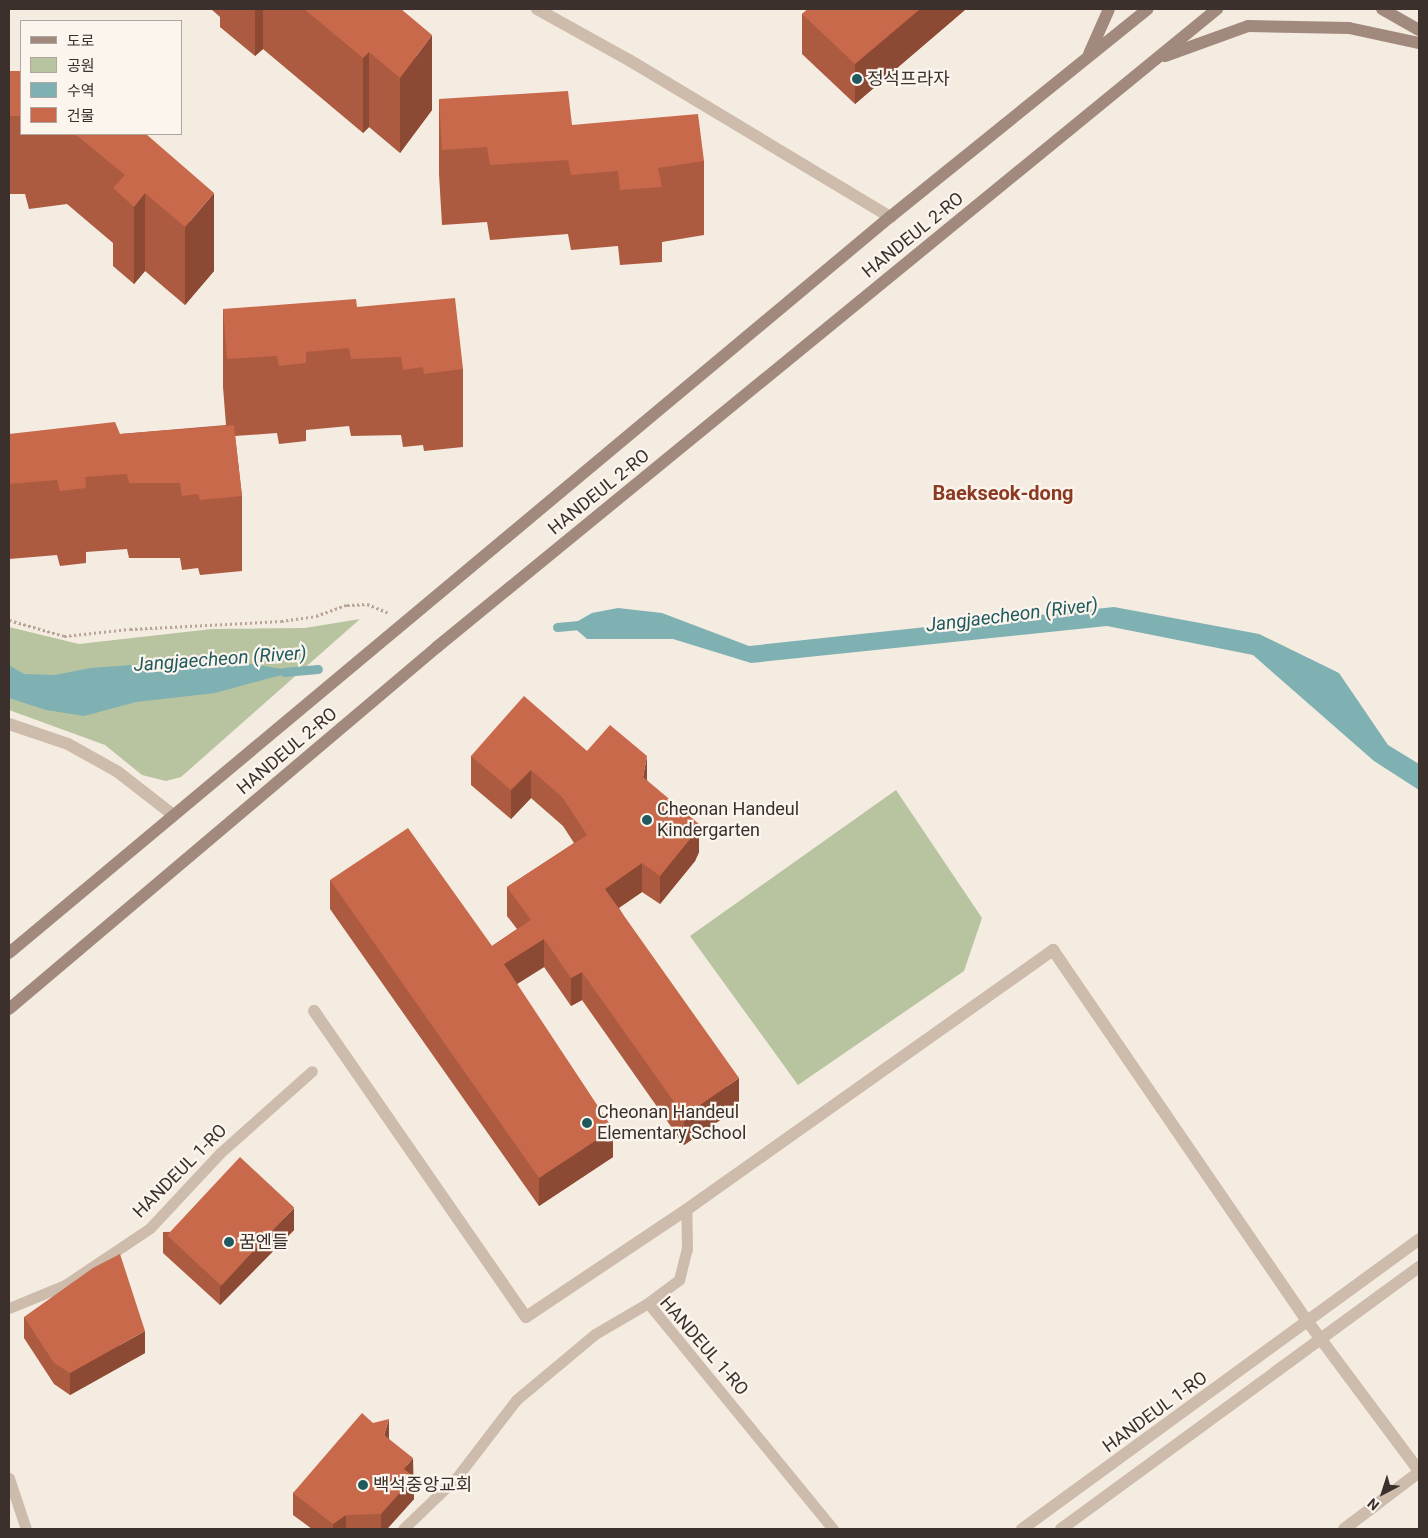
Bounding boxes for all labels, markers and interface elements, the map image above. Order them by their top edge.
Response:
legend [20,20,182,135]
text: 도로 [67,32,95,50]
text: 공원 [67,57,95,75]
place label: 정석프라자 [867,68,950,90]
marker: 정석프라자 [851,73,863,85]
text: 수역 [67,82,95,100]
text: 건물 [67,107,95,125]
street label: HANDEUL 2-RO [858,188,968,282]
street label: HANDEUL 2-RO [544,445,654,539]
district label: Baekseok-dong [932,481,1074,505]
water label: Jangjaecheon (River) [925,593,1099,637]
water label: Jangjaecheon (River) [133,642,307,676]
street label: HANDEUL 2-RO [233,703,341,799]
place label: Cheonan Handeul Kindergarten [657,799,799,842]
marker: Cheonan Handeul Kindergarten [641,814,653,826]
place label: Cheonan Handeul Elementary School [597,1102,746,1144]
marker: Cheonan Handeul Elementary School [581,1117,593,1129]
street label: HANDEUL 1-RO [129,1120,231,1222]
place label: 꿈엔들 [239,1231,289,1253]
marker: 꿈엔들 [223,1236,235,1248]
street label: HANDEUL 1-RO [655,1292,753,1400]
street label: HANDEUL 1-RO [1098,1367,1212,1457]
north arrow [1358,1468,1408,1518]
place label: 백석중앙교회 [373,1474,472,1496]
marker: 백석중앙교회 [357,1479,369,1491]
text: N [1364,1495,1382,1514]

